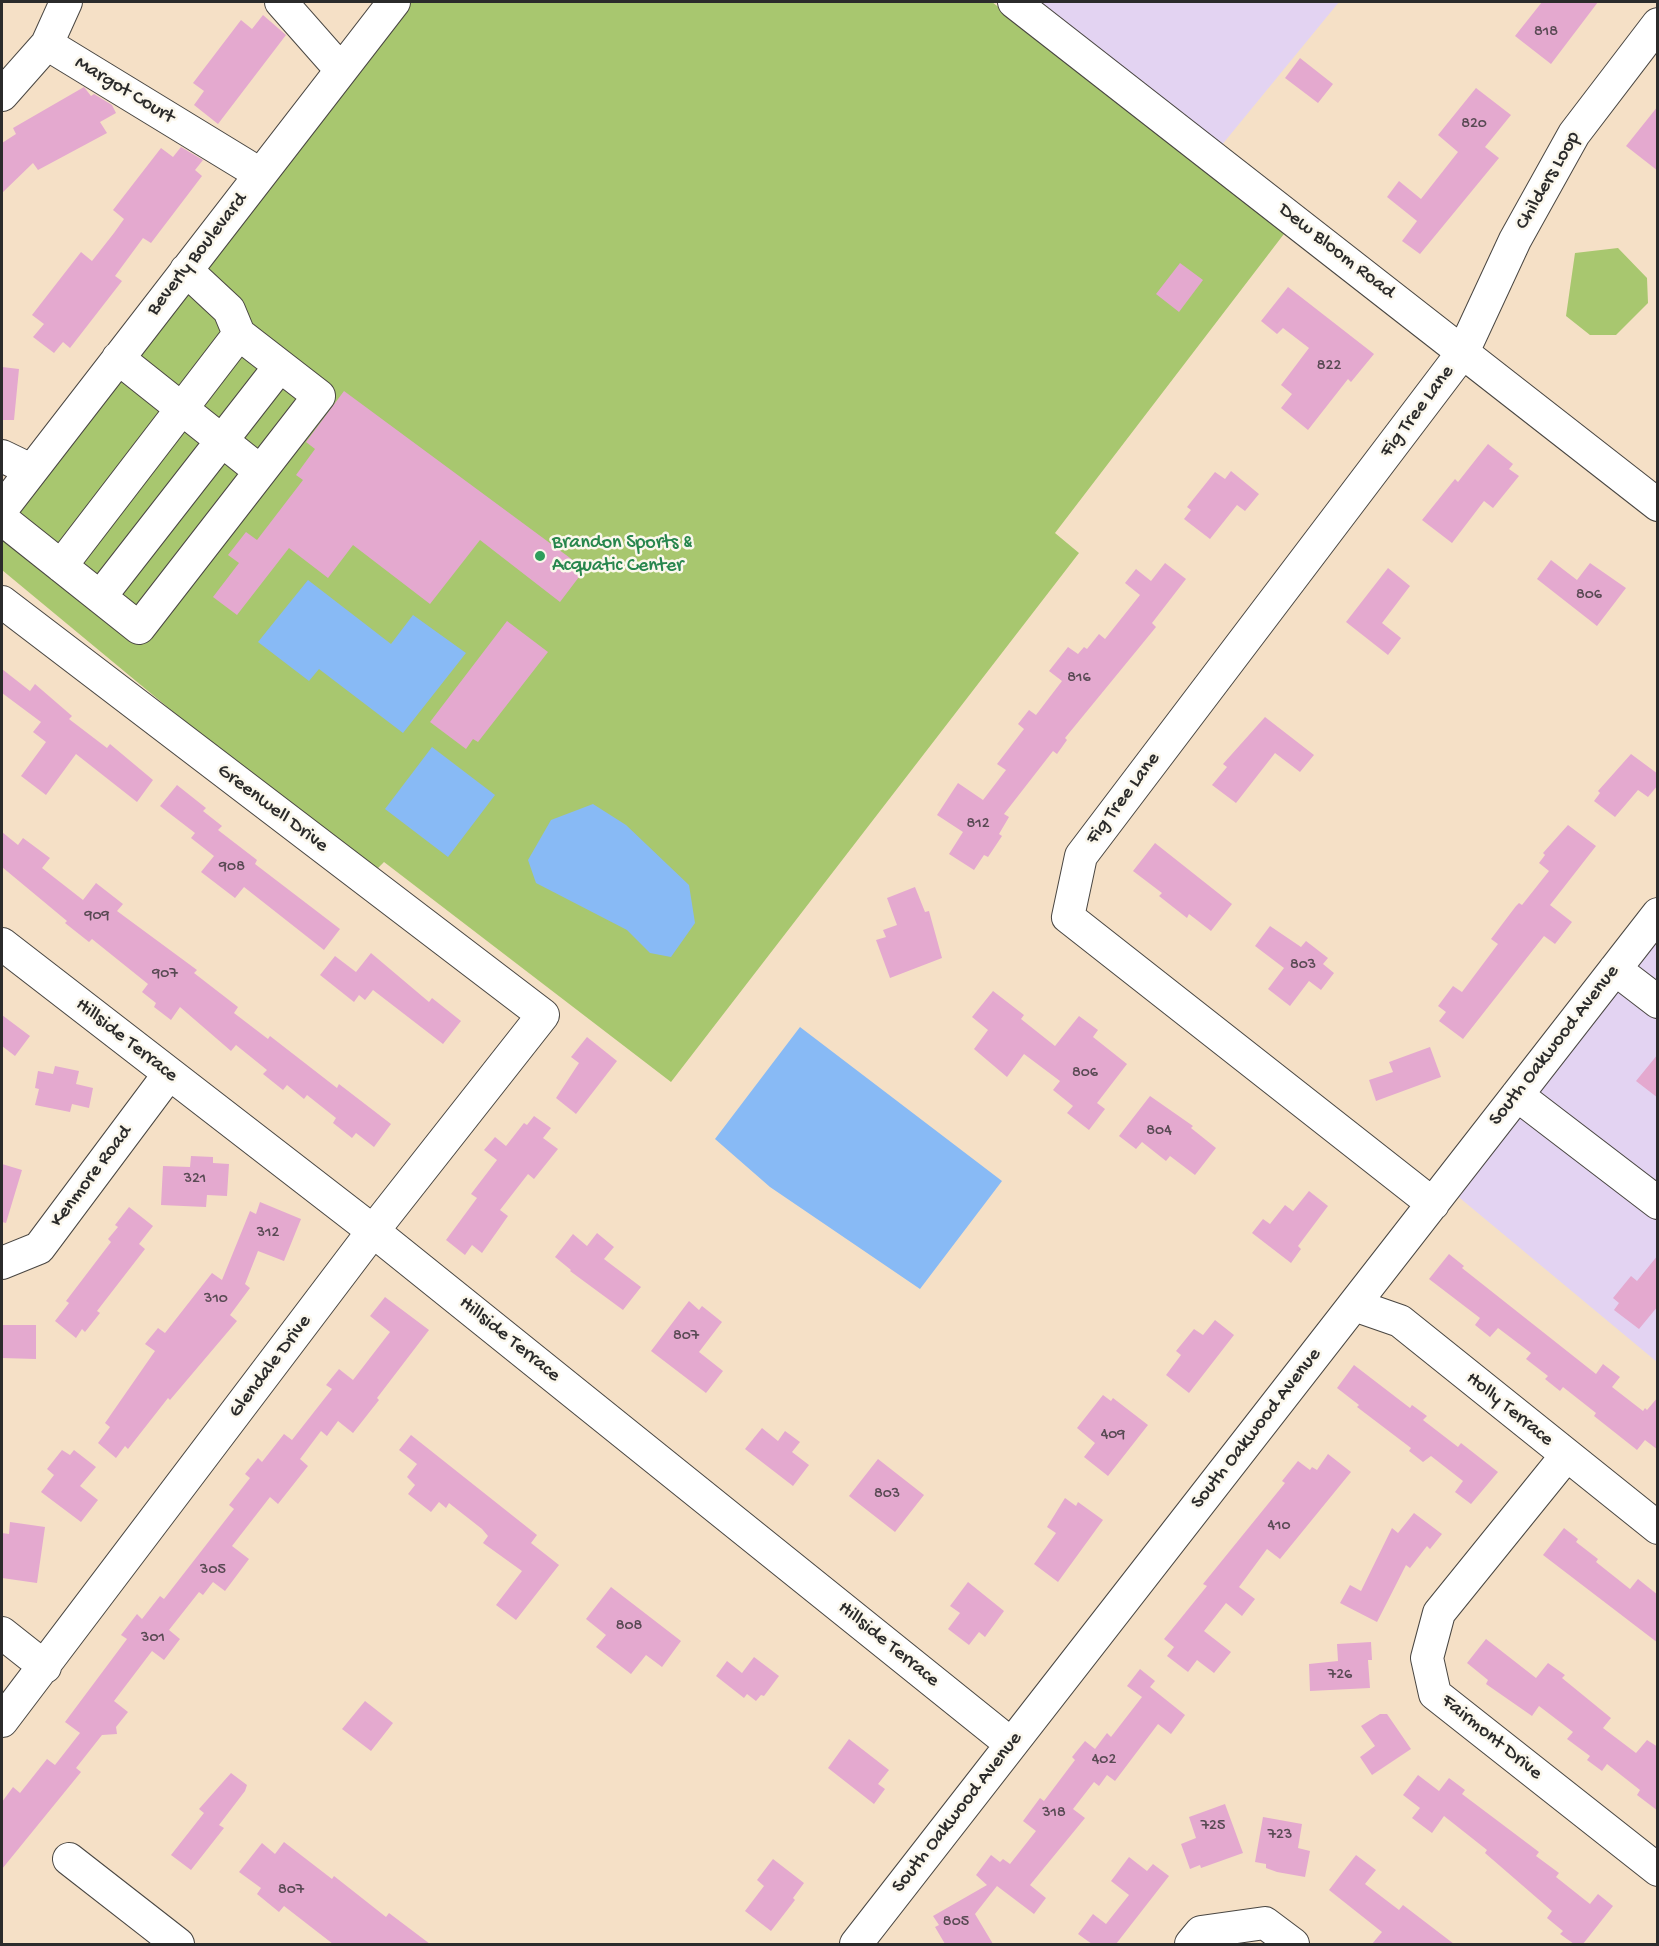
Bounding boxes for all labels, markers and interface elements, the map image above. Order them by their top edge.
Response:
house number: 818 [1534,23,1558,43]
street label: Margot Court [70,52,178,130]
house number: 820 [1461,115,1487,135]
street label: Childers Loop [1511,128,1587,234]
street label: Beverly Boulevard [143,189,253,321]
street label: Dew Bloom Road [1273,199,1399,305]
house number: 822 [1317,357,1341,377]
street label: Fig Tree Lane [1376,361,1460,463]
place label: Brandon Sports & Acquatic Center [552,532,692,579]
marker: Brandon Sports & Acquatic Center [533,549,547,563]
house number: 806 [1576,586,1602,606]
house number: 816 [1067,669,1091,689]
street label: Fig Tree Lane [1082,748,1166,850]
street label: Greenwell Drive [212,759,332,859]
house number: 812 [966,815,990,835]
house number: 908 [219,858,245,878]
house number: 909 [84,907,110,927]
house number: 803 [1290,956,1316,976]
street label: South Oakwood Avenue [1485,961,1625,1131]
house number: 907 [152,965,178,985]
street label: Hillside Terrace [70,994,182,1088]
house number: 806 [1072,1064,1098,1084]
street label: Kenmore Road [46,1121,138,1233]
house number: 804 [1146,1122,1172,1142]
house number: 321 [184,1170,206,1190]
house number: 312 [257,1224,279,1244]
house number: 310 [204,1290,228,1310]
street label: Hillside Terrace [453,1292,565,1388]
street label: Glendale Drive [224,1311,318,1423]
house number: 807 [673,1327,699,1347]
street label: South Oakwood Avenue [1187,1344,1327,1514]
street label: Holly Terrace [1460,1367,1558,1453]
house number: 409 [1101,1426,1125,1446]
house number: 803 [874,1485,900,1505]
house number: 410 [1267,1517,1291,1537]
house number: 305 [200,1561,226,1581]
street label: Hillside Terrace [832,1597,944,1693]
house number: 808 [616,1617,642,1637]
house number: 301 [141,1629,165,1649]
house number: 726 [1328,1666,1352,1686]
street label: Fairmont Drive [1436,1690,1546,1786]
street label: South Oakwood Avenue [888,1728,1028,1898]
house number: 402 [1092,1751,1116,1771]
house number: 318 [1042,1804,1066,1824]
house number: 725 [1201,1817,1225,1837]
house number: 723 [1268,1826,1292,1846]
house number: 807 [278,1881,304,1901]
house number: 805 [943,1913,969,1933]

